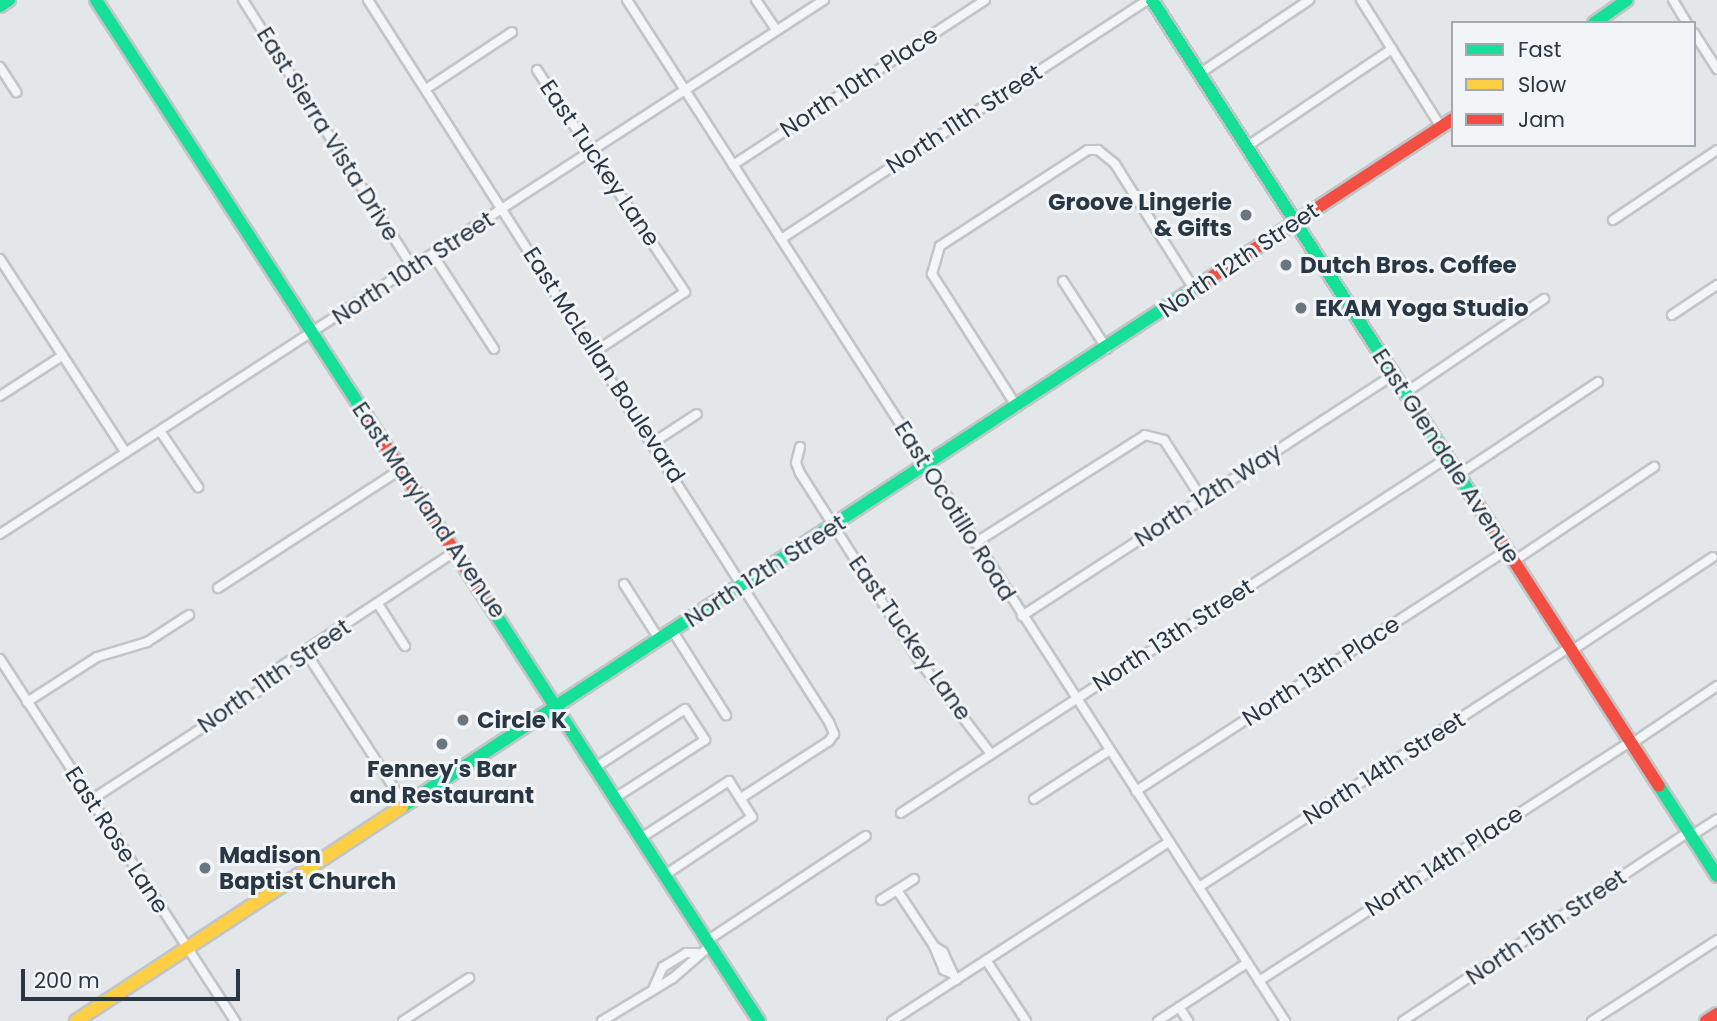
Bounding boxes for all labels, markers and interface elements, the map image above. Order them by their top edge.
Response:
street label: North 10th Place [775,21,943,143]
legend [1451,21,1696,147]
street label: East Sierra Vista Drive [251,22,405,246]
text: Fast [1518,35,1561,64]
street label: North 11th Street [881,58,1047,180]
text: Slow [1518,70,1566,99]
street label: East Tuckey Lane [534,75,666,251]
text: Jam [1518,105,1565,134]
place label: Groove Lingerie & Gifts [1048,188,1232,242]
street label: North 12th Street [1154,197,1324,323]
street label: North 10th Street [327,205,499,331]
marker: Groove Lingerie & Gifts [1238,207,1254,223]
street label: East McLellan Boulevard [517,242,691,488]
place label: Dutch Bros. Coffee [1300,251,1517,279]
marker: Dutch Bros. Coffee [1278,257,1294,273]
place label: EKAM Yoga Studio [1315,294,1529,322]
marker: EKAM Yoga Studio [1293,300,1309,316]
street label: East Glendale Avenue [1366,344,1526,568]
street label: East Maryland Avenue [346,397,512,623]
street label: East Ocotillo Road [889,416,1021,606]
street label: North 12th Way [1129,437,1287,553]
street label: North 12th Street [680,509,850,633]
street label: East Tuckey Lane [843,550,977,726]
street label: North 13th Street [1087,573,1259,697]
street label: North 13th Place [1237,610,1405,732]
street label: North 11th Street [192,613,356,739]
street label: North 14th Street [1298,705,1470,831]
place label: Circle K [477,706,567,734]
marker: Circle K [455,712,471,728]
marker: Fenney's Bar and Restaurant [434,736,450,752]
place label: Fenney's Bar and Restaurant [350,755,534,809]
street label: East Rose Lane [59,761,175,919]
street label: North 14th Place [1360,800,1528,922]
place label: Madison Baptist Church [219,841,396,895]
marker: Madison Baptist Church [197,860,213,876]
street label: North 15th Street [1461,863,1631,991]
scale bar [24,954,243,998]
text: 200 m [34,966,100,995]

